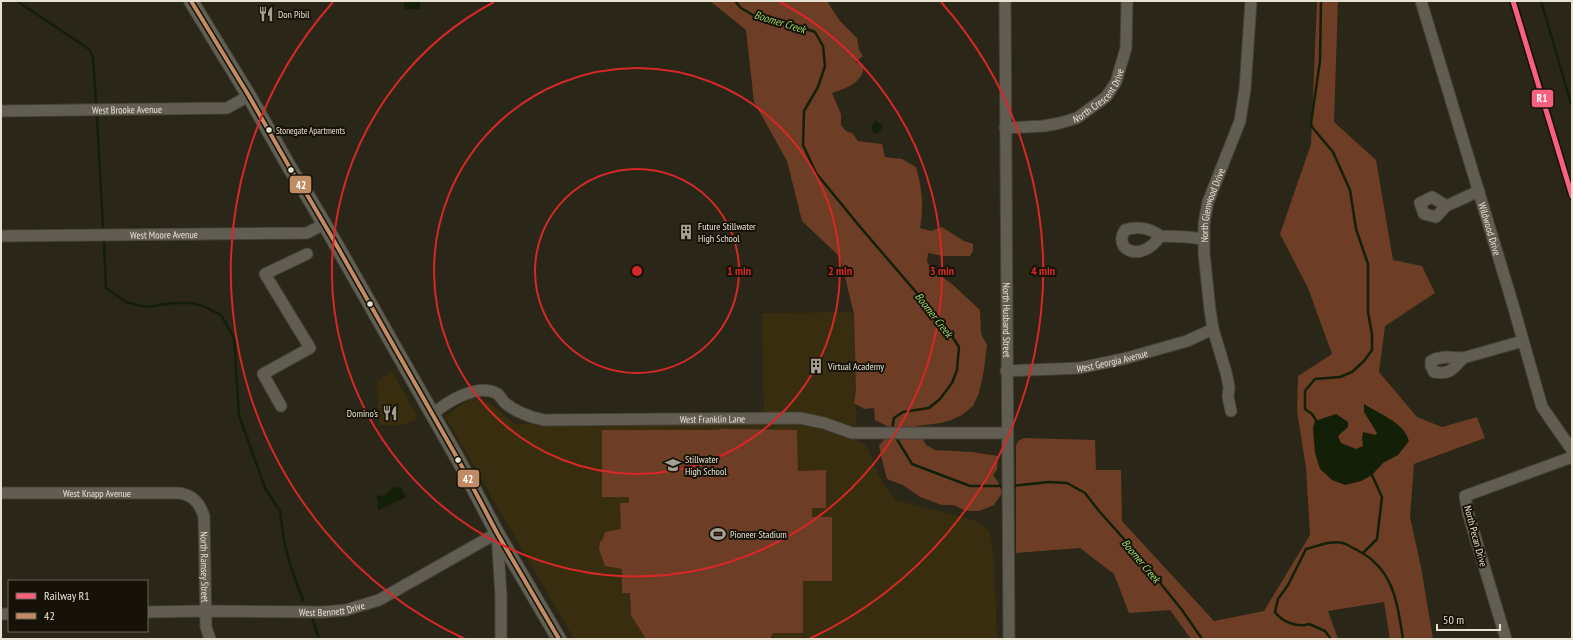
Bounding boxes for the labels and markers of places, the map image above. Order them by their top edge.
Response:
restaurant icon: Don Pibil [257,5,275,23]
place label: Don Pibil [278,8,310,21]
marker: Stonegate Apartments [264,125,274,135]
place label: Stonegate Apartments [276,125,345,136]
unlabelled marker [286,165,296,175]
place label: Future Stillwater High School [698,220,756,245]
building icon: Future Stillwater High School [677,223,695,241]
centre of rings [630,264,644,278]
unlabelled marker [365,299,375,309]
building icon: Virtual Academy [807,357,825,375]
place label: Virtual Academy [827,360,884,373]
restaurant icon: Domino's [381,404,399,422]
place label: Domino's [347,407,379,420]
place label: Stillwater High School [685,453,727,478]
unlabelled marker [453,455,463,465]
school or university icon: Stillwater High School [664,456,682,474]
sports icon: Pioneer Stadium [709,525,727,543]
place label: Pioneer Stadium [730,528,787,541]

